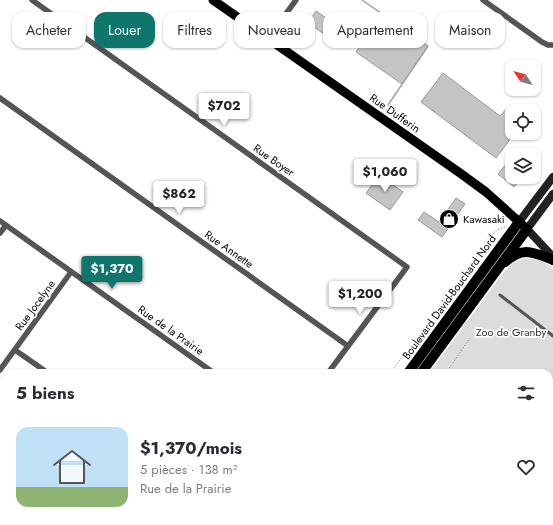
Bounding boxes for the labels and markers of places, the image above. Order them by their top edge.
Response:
pin: $702 [200,93,248,127]
pin: $1,060 [352,159,418,193]
pin: $862 [155,181,203,215]
shop icon: Kawasaki [438,208,460,230]
place label: Kawasaki [463,211,505,227]
pin: $1,370 [79,256,145,290]
pin: $1,200 [327,281,393,315]

